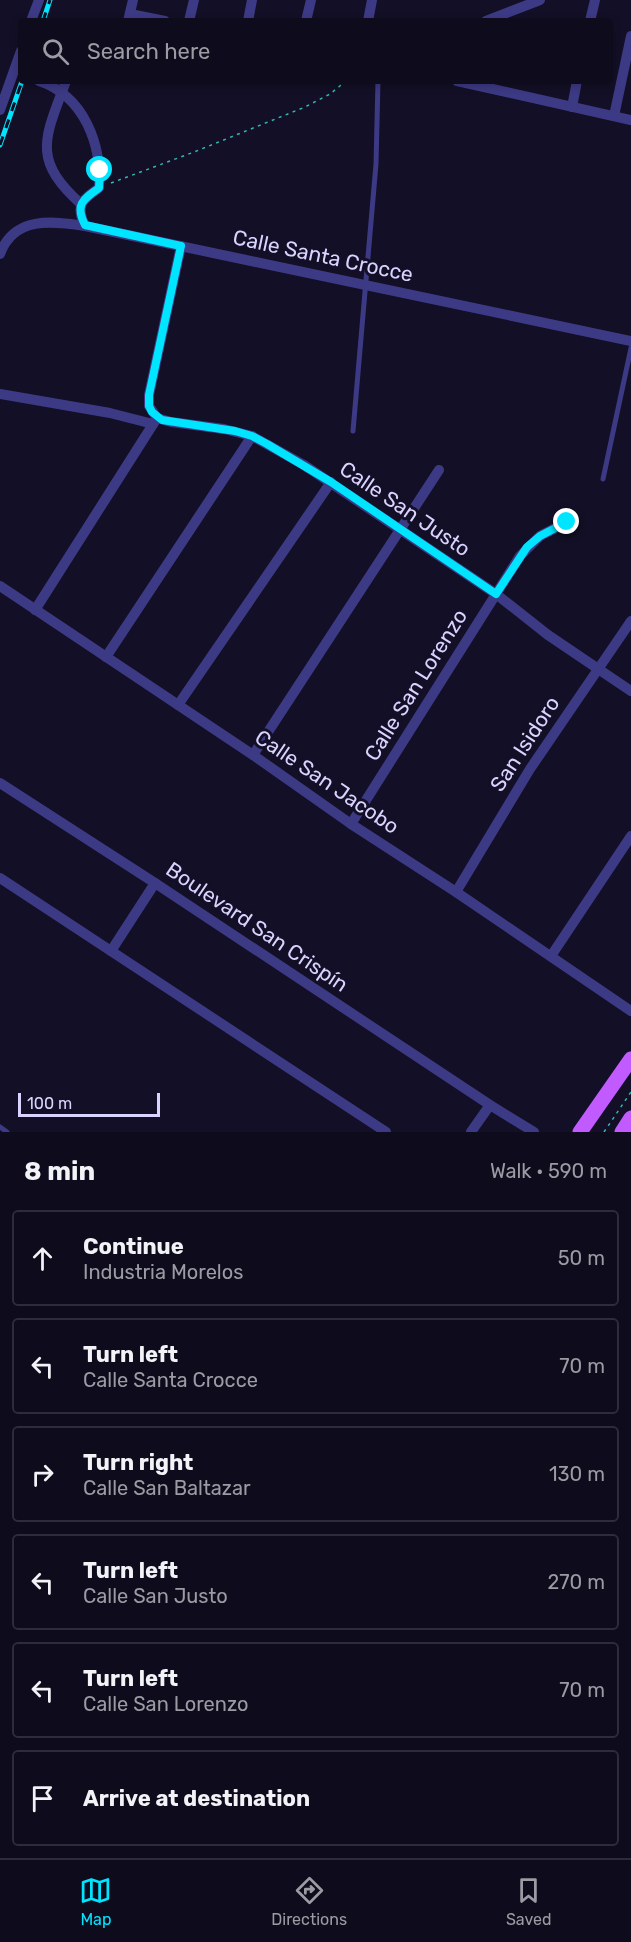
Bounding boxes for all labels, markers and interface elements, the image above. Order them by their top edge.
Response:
search box [18,18,613,84]
icon: search [39,35,72,68]
text: Search here [87,38,210,65]
route start [86,156,112,182]
street label: Calle Santa Crocce [231,224,416,287]
street label: Calle San Justo [335,456,475,561]
route end [553,508,579,534]
street label: Calle San Lorenzo [359,604,472,765]
street label: San Isidoro [485,691,565,796]
street label: Calle San Jacobo [251,724,404,839]
street label: Boulevard San Crispín [162,856,353,997]
scale bar [18,1090,160,1118]
text: 100 m [27,1094,72,1113]
text: 8 min [24,1156,95,1187]
text: Walk · 590 m [490,1159,607,1183]
text: Continue [83,1233,184,1260]
icon: ahead [26,1242,59,1275]
text: 50 m [558,1246,605,1270]
text: Industria Morelos [83,1260,243,1284]
text: Turn left [83,1341,178,1368]
icon: left [26,1350,59,1383]
text: 70 m [559,1354,605,1378]
text: Calle Santa Crocce [83,1368,258,1392]
text: Turn right [83,1449,193,1476]
icon: right [26,1458,59,1491]
text: 130 m [549,1462,605,1486]
text: Calle San Baltazar [83,1476,251,1500]
text: Turn left [83,1557,178,1584]
icon: left [26,1566,59,1599]
text: 270 m [548,1570,605,1594]
text: Calle San Justo [83,1584,228,1608]
text: Turn left [83,1665,178,1692]
icon: left [26,1674,59,1707]
text: 70 m [559,1678,605,1702]
text: Calle San Lorenzo [83,1692,248,1716]
icon: arrive [26,1782,59,1815]
text: Arrive at destination [83,1785,310,1812]
tab: Map [79,1874,112,1929]
tab: Directions [271,1874,347,1929]
tab: Saved [506,1874,552,1929]

